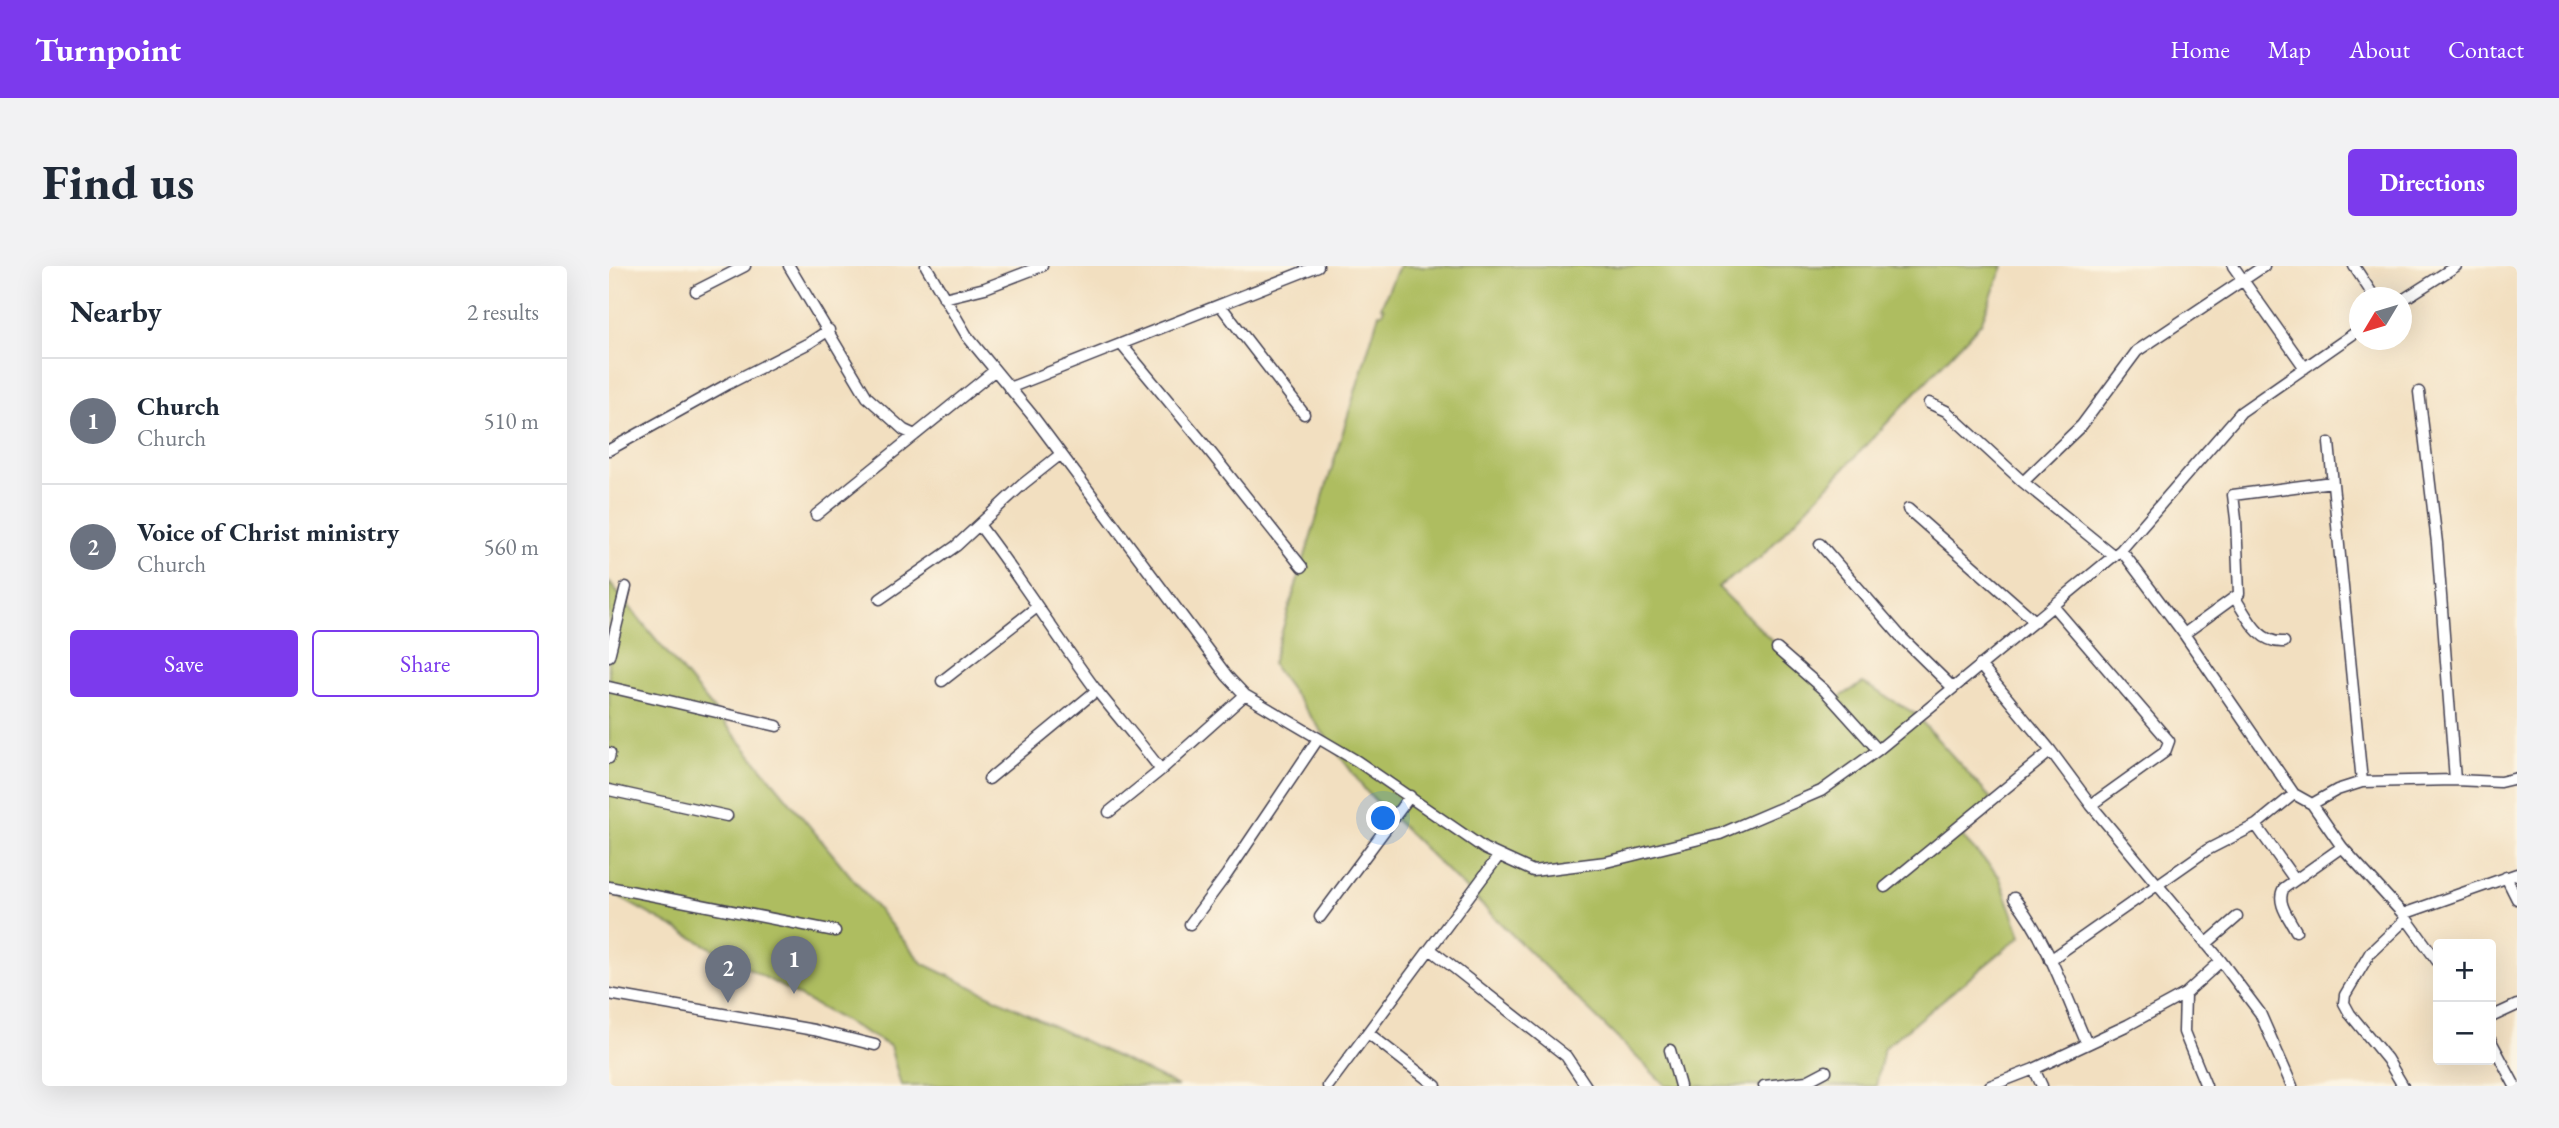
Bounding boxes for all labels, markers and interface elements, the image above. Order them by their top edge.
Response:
text: Turnpoint [35,28,181,71]
text: Home [2170,34,2230,65]
text: Map [2268,34,2311,65]
text: About [2349,34,2410,65]
text: Contact [2448,34,2524,65]
button: Directions [2348,149,2517,216]
text: Find us [42,150,194,214]
north arrow [2349,287,2412,350]
text: Nearby [70,292,162,331]
text: 2 results [467,297,539,327]
text: Church [137,389,220,423]
text: 1 [87,406,99,436]
text: 510 m [483,406,539,436]
text: Church [137,423,206,453]
text: Voice of Christ ministry [137,515,399,549]
text: 2 [87,532,99,562]
text: 560 m [483,532,539,562]
text: Church [137,549,206,579]
button: Save [70,630,298,697]
button: Share [312,630,539,697]
your location [1366,801,1400,835]
pin: 1 [771,936,817,994]
map controls [2433,939,2496,1065]
button: + [2433,939,2496,1002]
pin: 2 [705,945,751,1003]
button: − [2433,1002,2496,1065]

